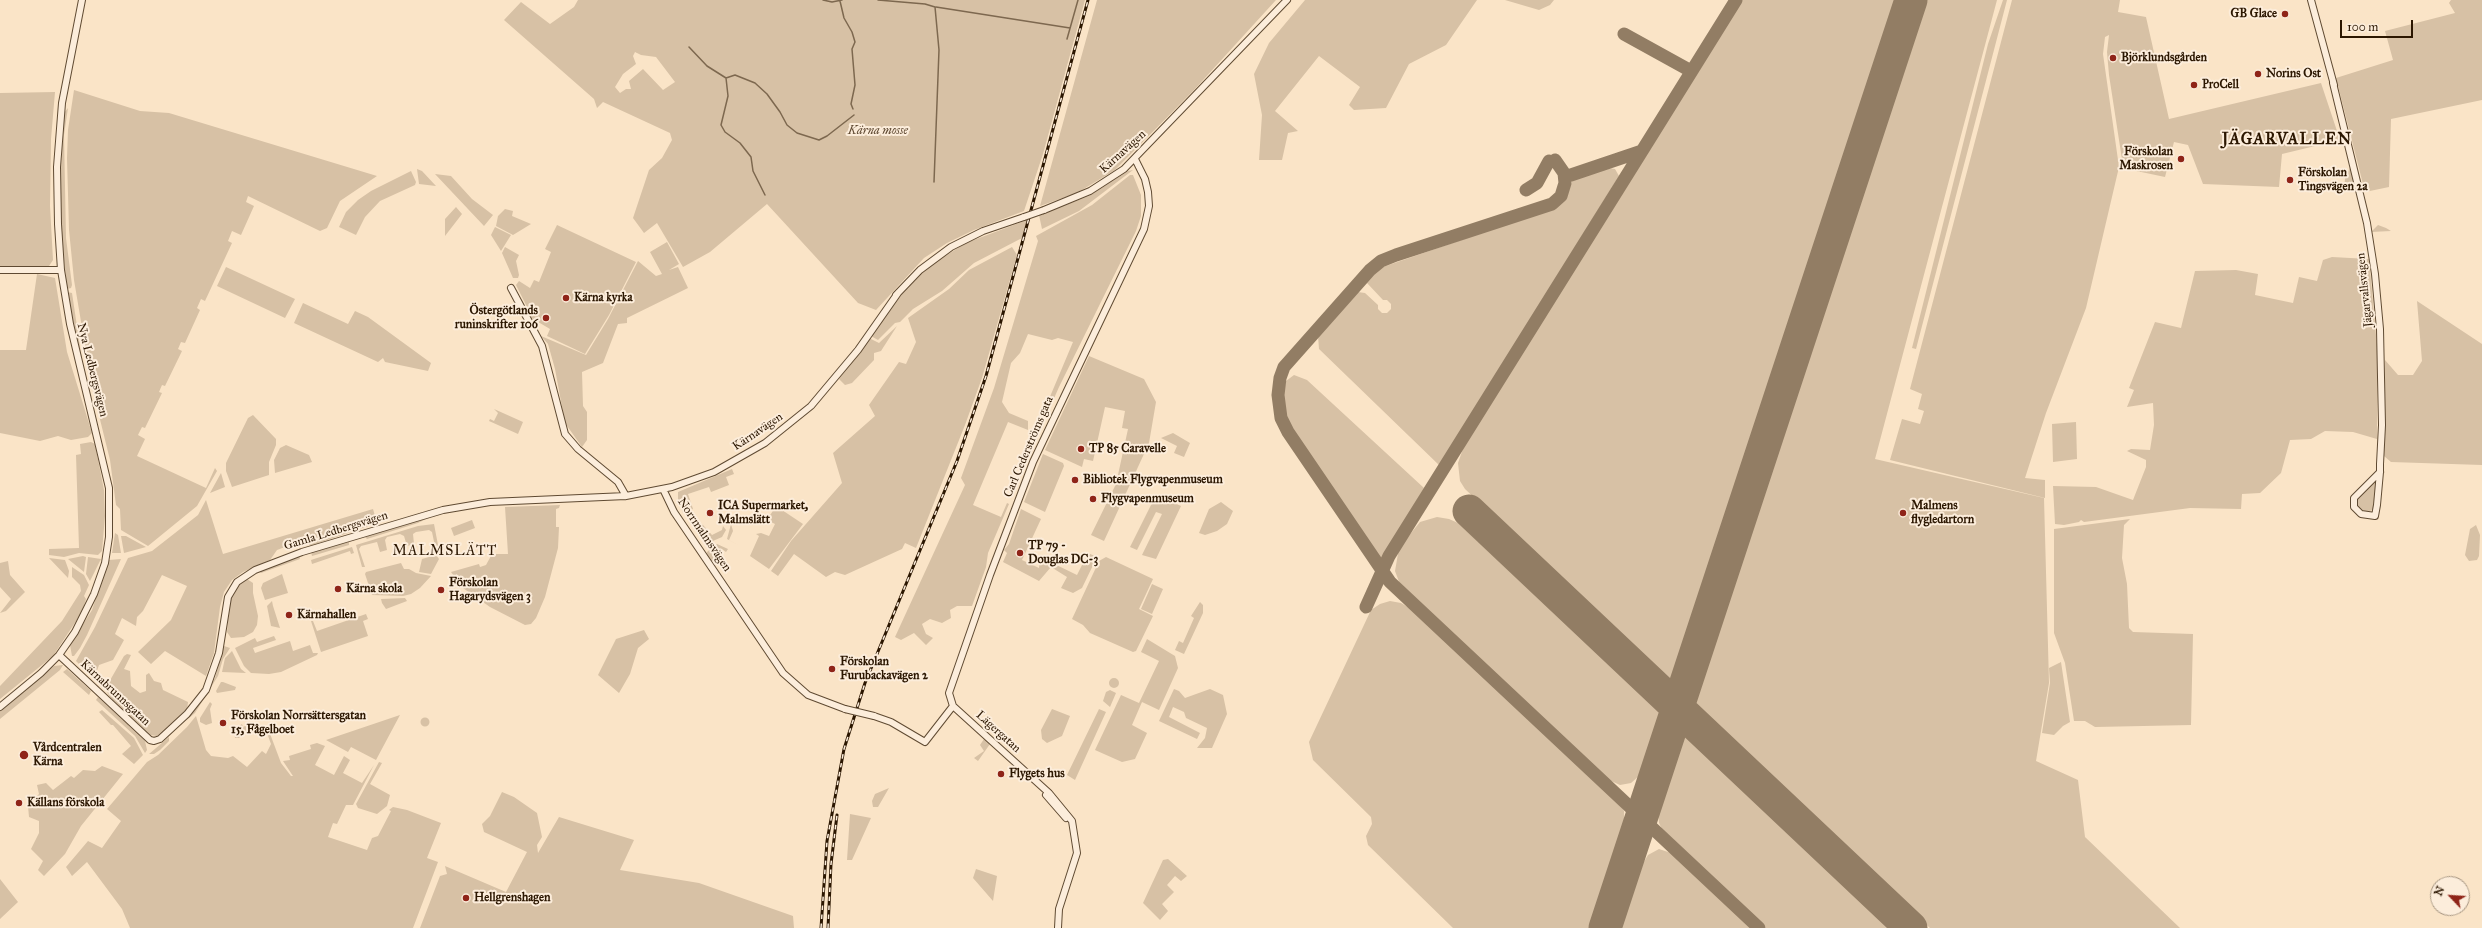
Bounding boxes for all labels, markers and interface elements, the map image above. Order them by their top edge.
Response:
place label: GB Glace [2231,7,2277,21]
marker: GB Glace [2280,9,2290,19]
scale bar [2342,12,2415,38]
text: 100 m [2347,20,2378,34]
place label: Björklundsgården [2121,51,2207,65]
marker: Björklundsgården [2108,53,2118,63]
place label: Norins Ost [2266,67,2321,81]
marker: Norins Ost [2253,69,2263,79]
place label: ProCell [2202,78,2239,92]
marker: ProCell [2189,80,2199,90]
park label: Kärna mosse [848,124,908,138]
street label: Kärnavägen [1097,127,1149,177]
district label: JÄGARVALLEN [2222,130,2352,150]
place label: Förskolan Maskrosen [2119,145,2173,173]
marker: Förskolan Maskrosen [2176,154,2186,164]
place label: Förskolan Tingsvägen 2a [2298,166,2367,194]
marker: Förskolan Tingsvägen 2a [2285,175,2295,185]
street label: Jägarvallsvägen [2354,252,2376,328]
place label: Kärna kyrka [574,291,632,305]
marker: Kärna kyrka [561,293,571,303]
place label: Östergötlands runinskrifter 106 [455,304,538,332]
marker: Östergötlands runinskrifter 106 [541,313,551,323]
street label: Nya Ledbergsvägen [73,322,111,418]
street label: Carl Cederströms gata [1001,394,1057,500]
street label: Kärnavägen [730,410,786,454]
place label: TP 85 Caravelle [1089,442,1166,456]
marker: TP 85 Caravelle [1076,444,1086,454]
place label: Bibliotek Flygvapenmuseum [1083,473,1223,487]
marker: Bibliotek Flygvapenmuseum [1070,475,1080,485]
place label: Flygvapenmuseum [1101,492,1194,506]
marker: Flygvapenmuseum [1088,494,1098,504]
street label: Norrmalmsvägen [674,495,734,575]
place label: ICA Supermarket, Malmslätt [718,499,808,527]
place label: Malmens flygledartorn [1911,499,1974,527]
street label: Gamla Ledbergsvägen [282,508,390,554]
marker: ICA Supermarket, Malmslätt [705,508,715,518]
marker: Malmens flygledartorn [1898,508,1908,518]
place label: TP 79 - Douglas DC-3 [1028,539,1098,567]
district label: MALMSLÄTT [393,544,497,560]
marker: TP 79 - Douglas DC-3 [1015,548,1025,558]
place label: Förskolan Hagarydsvägen 3 [449,576,531,604]
place label: Kärna skola [346,582,402,596]
marker: Kärna skola [333,584,343,594]
marker: Förskolan Hagarydsvägen 3 [436,585,446,595]
place label: Kärnahallen [297,608,356,622]
marker: Kärnahallen [284,610,294,620]
place label: Förskolan Furubackavägen 2 [840,655,928,683]
street label: Kärnabrunnsgatan [77,657,153,729]
marker: Förskolan Furubackavägen 2 [827,664,837,674]
street label: Lägergatan [973,708,1023,756]
place label: Förskolan Norrsättersgatan 15, Fågelboet [231,709,366,737]
marker: Förskolan Norrsättersgatan 15, Fågelboet [218,718,228,728]
place label: Vårdcentralen Kärna [33,741,102,769]
marker: Vårdcentralen Kärna [18,749,30,761]
place label: Flygets hus [1009,767,1065,781]
marker: Flygets hus [996,769,1006,779]
place label: Källans förskola [27,796,104,810]
marker: Källans förskola [14,798,24,808]
north arrow [2430,876,2470,916]
text: N [2432,884,2447,898]
place label: Hellgrenshagen [474,891,550,905]
marker: Hellgrenshagen [461,893,471,903]

